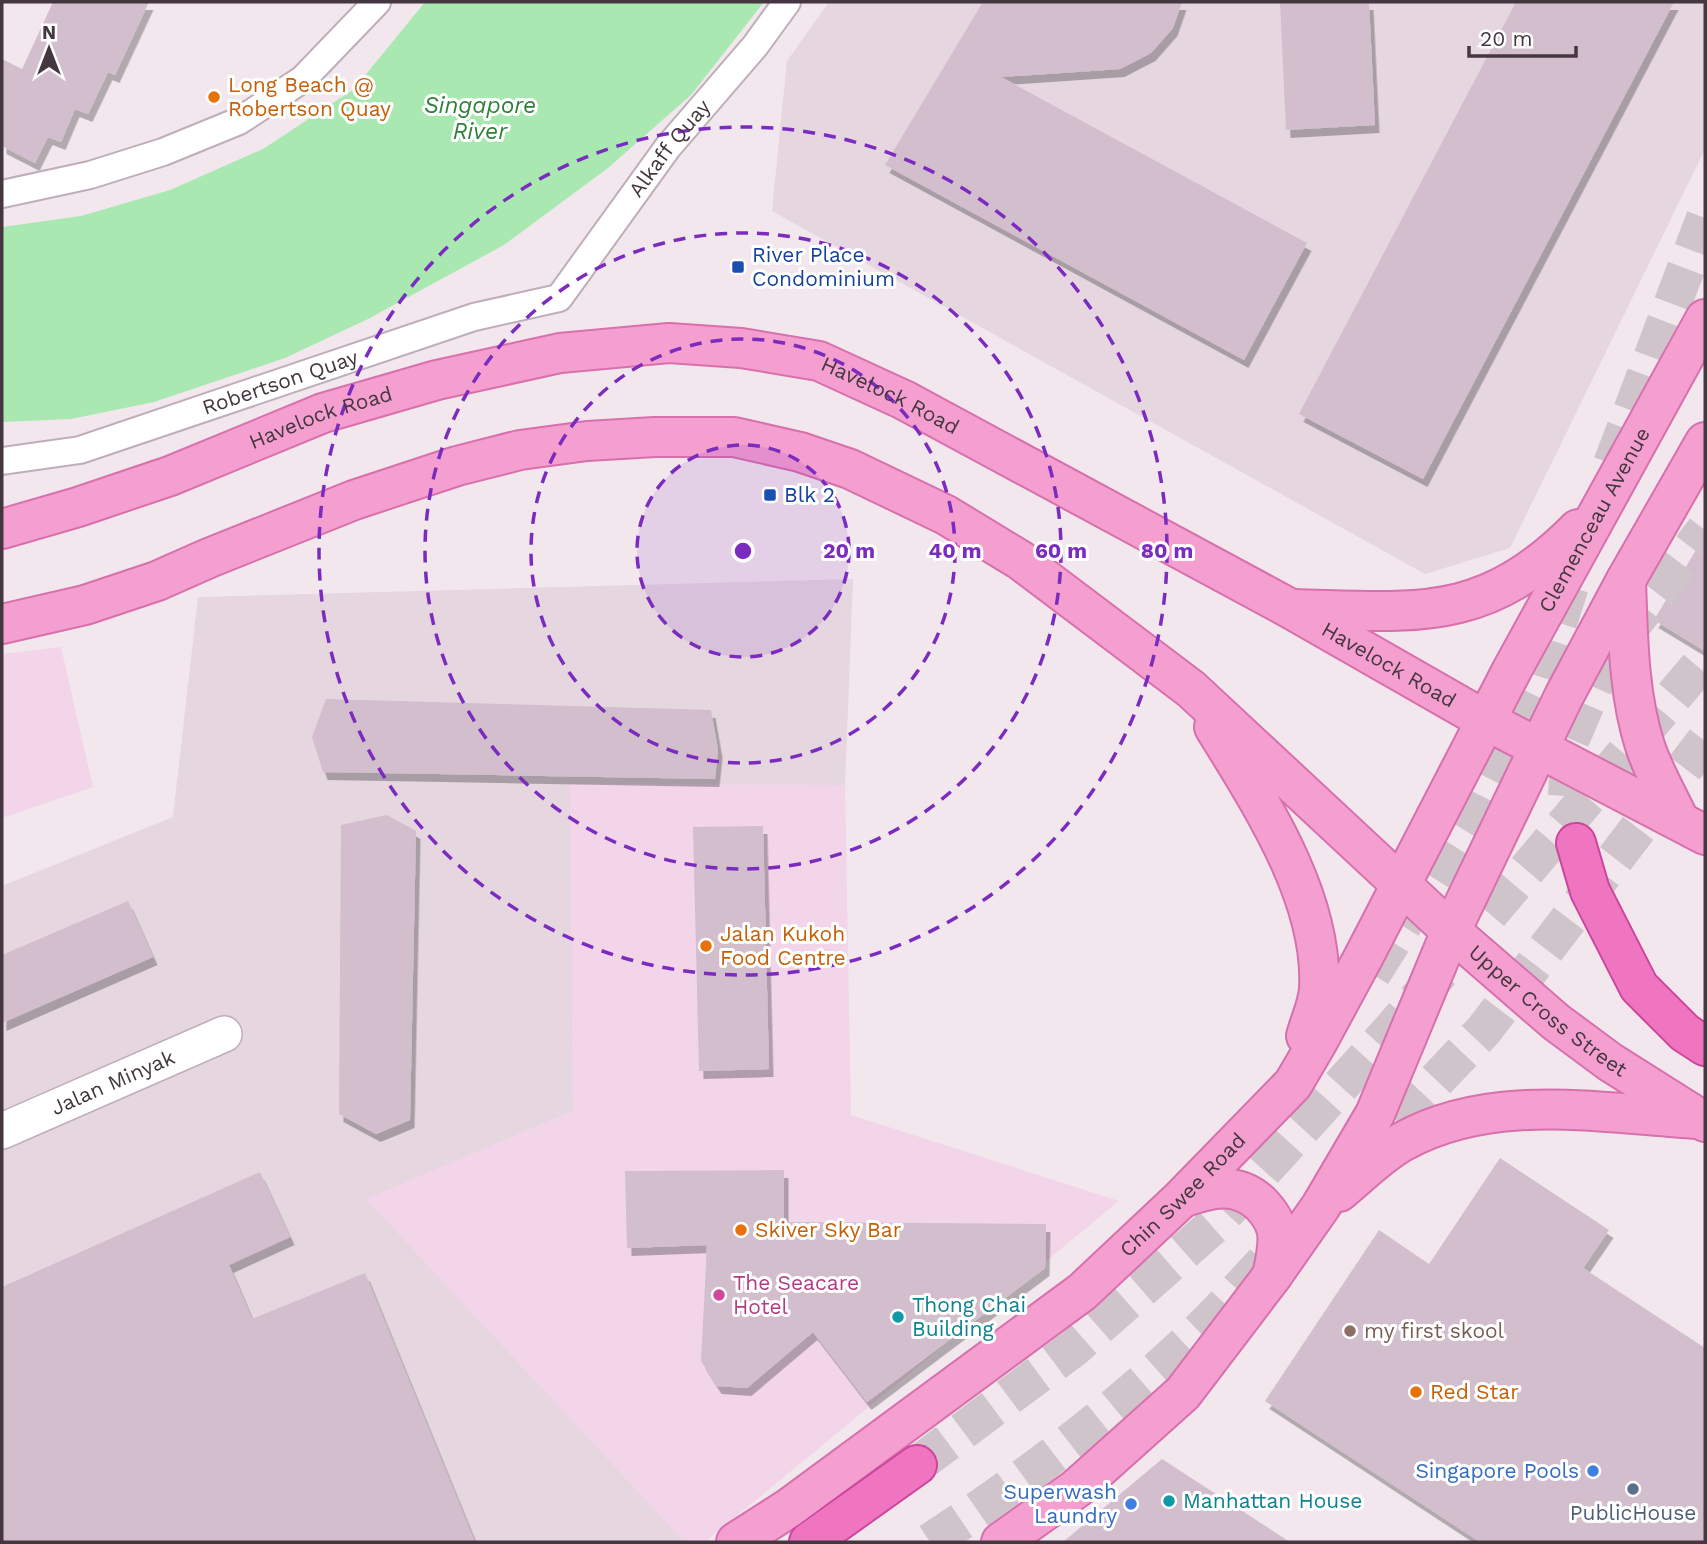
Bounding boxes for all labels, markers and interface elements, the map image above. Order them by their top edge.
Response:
north arrow [14,14,84,84]
scale bar [1469,14,1576,58]
text: N [42,21,56,44]
text: 20 m [1480,26,1532,51]
place label: Long Beach @ Robertson Quay [228,72,391,121]
marker: Long Beach @ Robertson Quay [206,89,222,105]
water label: Singapore River [424,92,536,145]
street label: Alkaff Quay [623,94,716,202]
place label: River Place Condominium [752,242,895,291]
marker: River Place Condominium [730,259,746,275]
street label: Robertson Quay [199,344,361,420]
street label: Havelock Road [817,351,964,439]
street label: Havelock Road [245,381,395,454]
street label: Clemenceau Avenue [1533,423,1655,617]
place label: Blk 2 [784,482,835,507]
marker: Blk 2 [762,487,778,503]
text: 20 m [823,538,875,563]
text: 40 m [929,538,981,563]
text: 60 m [1035,538,1087,563]
text: 80 m [1141,538,1193,563]
centre of rings [731,539,755,563]
street label: Havelock Road [1317,616,1461,713]
place label: Jalan Kukoh Food Centre [720,921,846,970]
marker: Jalan Kukoh Food Centre [698,938,714,954]
street label: Upper Cross Street [1464,939,1632,1082]
street label: Jalan Minyak [47,1044,178,1120]
street label: Chin Swee Road [1114,1127,1251,1262]
place label: Skiver Sky Bar [755,1217,902,1242]
marker: Skiver Sky Bar [733,1222,749,1238]
place label: The Seacare Hotel [733,1270,859,1319]
marker: The Seacare Hotel [711,1287,727,1303]
place label: Thong Chai Building [912,1292,1026,1341]
marker: Thong Chai Building [890,1309,906,1325]
place label: my first skool [1364,1318,1505,1343]
marker: my first skool [1342,1323,1358,1339]
place label: Red Star [1430,1379,1519,1404]
marker: Red Star [1408,1384,1424,1400]
place label: Singapore Pools [1415,1458,1579,1483]
marker: Singapore Pools [1585,1463,1601,1479]
place label: Superwash Laundry [1004,1479,1117,1528]
marker: PublicHouse [1625,1481,1641,1497]
place label: Manhattan House [1183,1488,1362,1513]
marker: Manhattan House [1161,1493,1177,1509]
marker: Superwash Laundry [1123,1496,1139,1512]
place label: PublicHouse [1570,1500,1696,1525]

